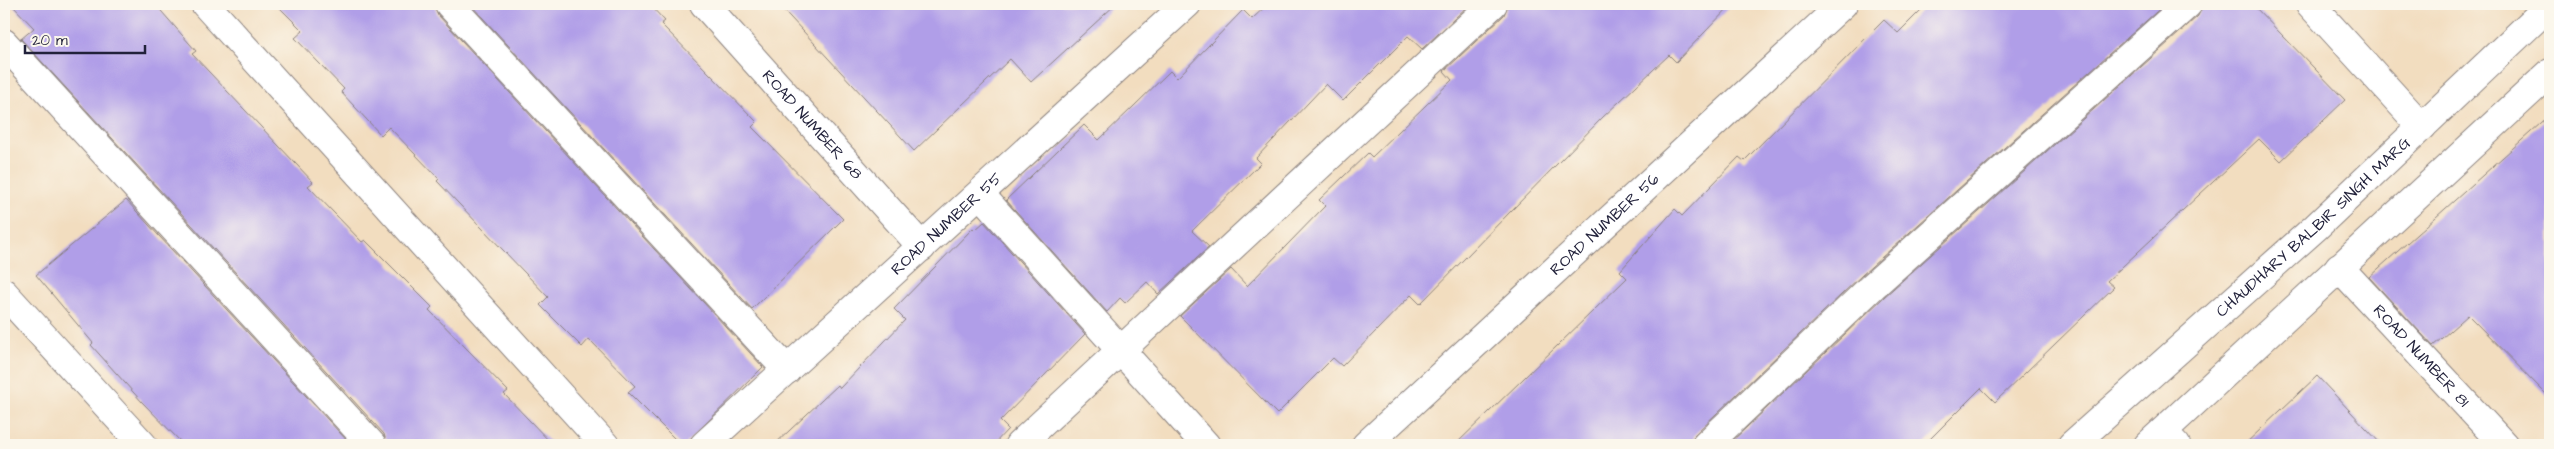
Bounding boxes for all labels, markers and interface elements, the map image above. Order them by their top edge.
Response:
scale bar [25,22,145,54]
text: 20 m [32,30,68,51]
street label: ROAD NUMBER 68 [757,65,867,184]
street label: CHAUDHARY BALBIR SINGH MARG [2211,132,2415,322]
street label: ROAD NUMBER 55 [886,167,1007,280]
street label: ROAD NUMBER 56 [1545,168,1664,280]
street label: ROAD NUMBER 81 [2368,300,2474,412]

